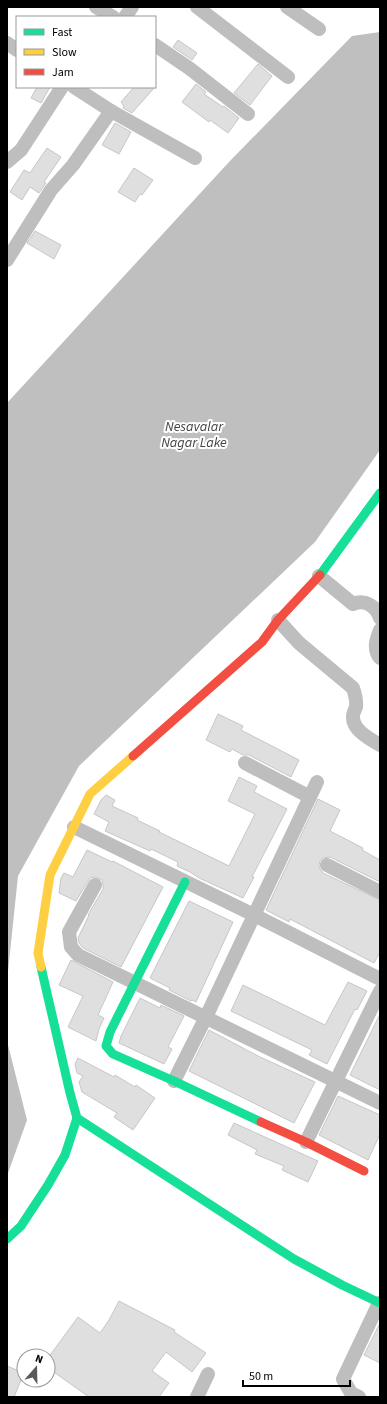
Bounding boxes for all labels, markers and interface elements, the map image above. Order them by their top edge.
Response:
legend [16,16,156,88]
text: Fast [52,24,72,41]
text: Slow [52,44,77,61]
text: Jam [52,64,74,81]
water label: Nesavalar Nagar Lake [161,417,227,453]
north arrow [16,1348,56,1388]
text: N [33,1351,45,1367]
scale bar [243,1362,350,1388]
text: 50 m [249,1368,273,1385]

